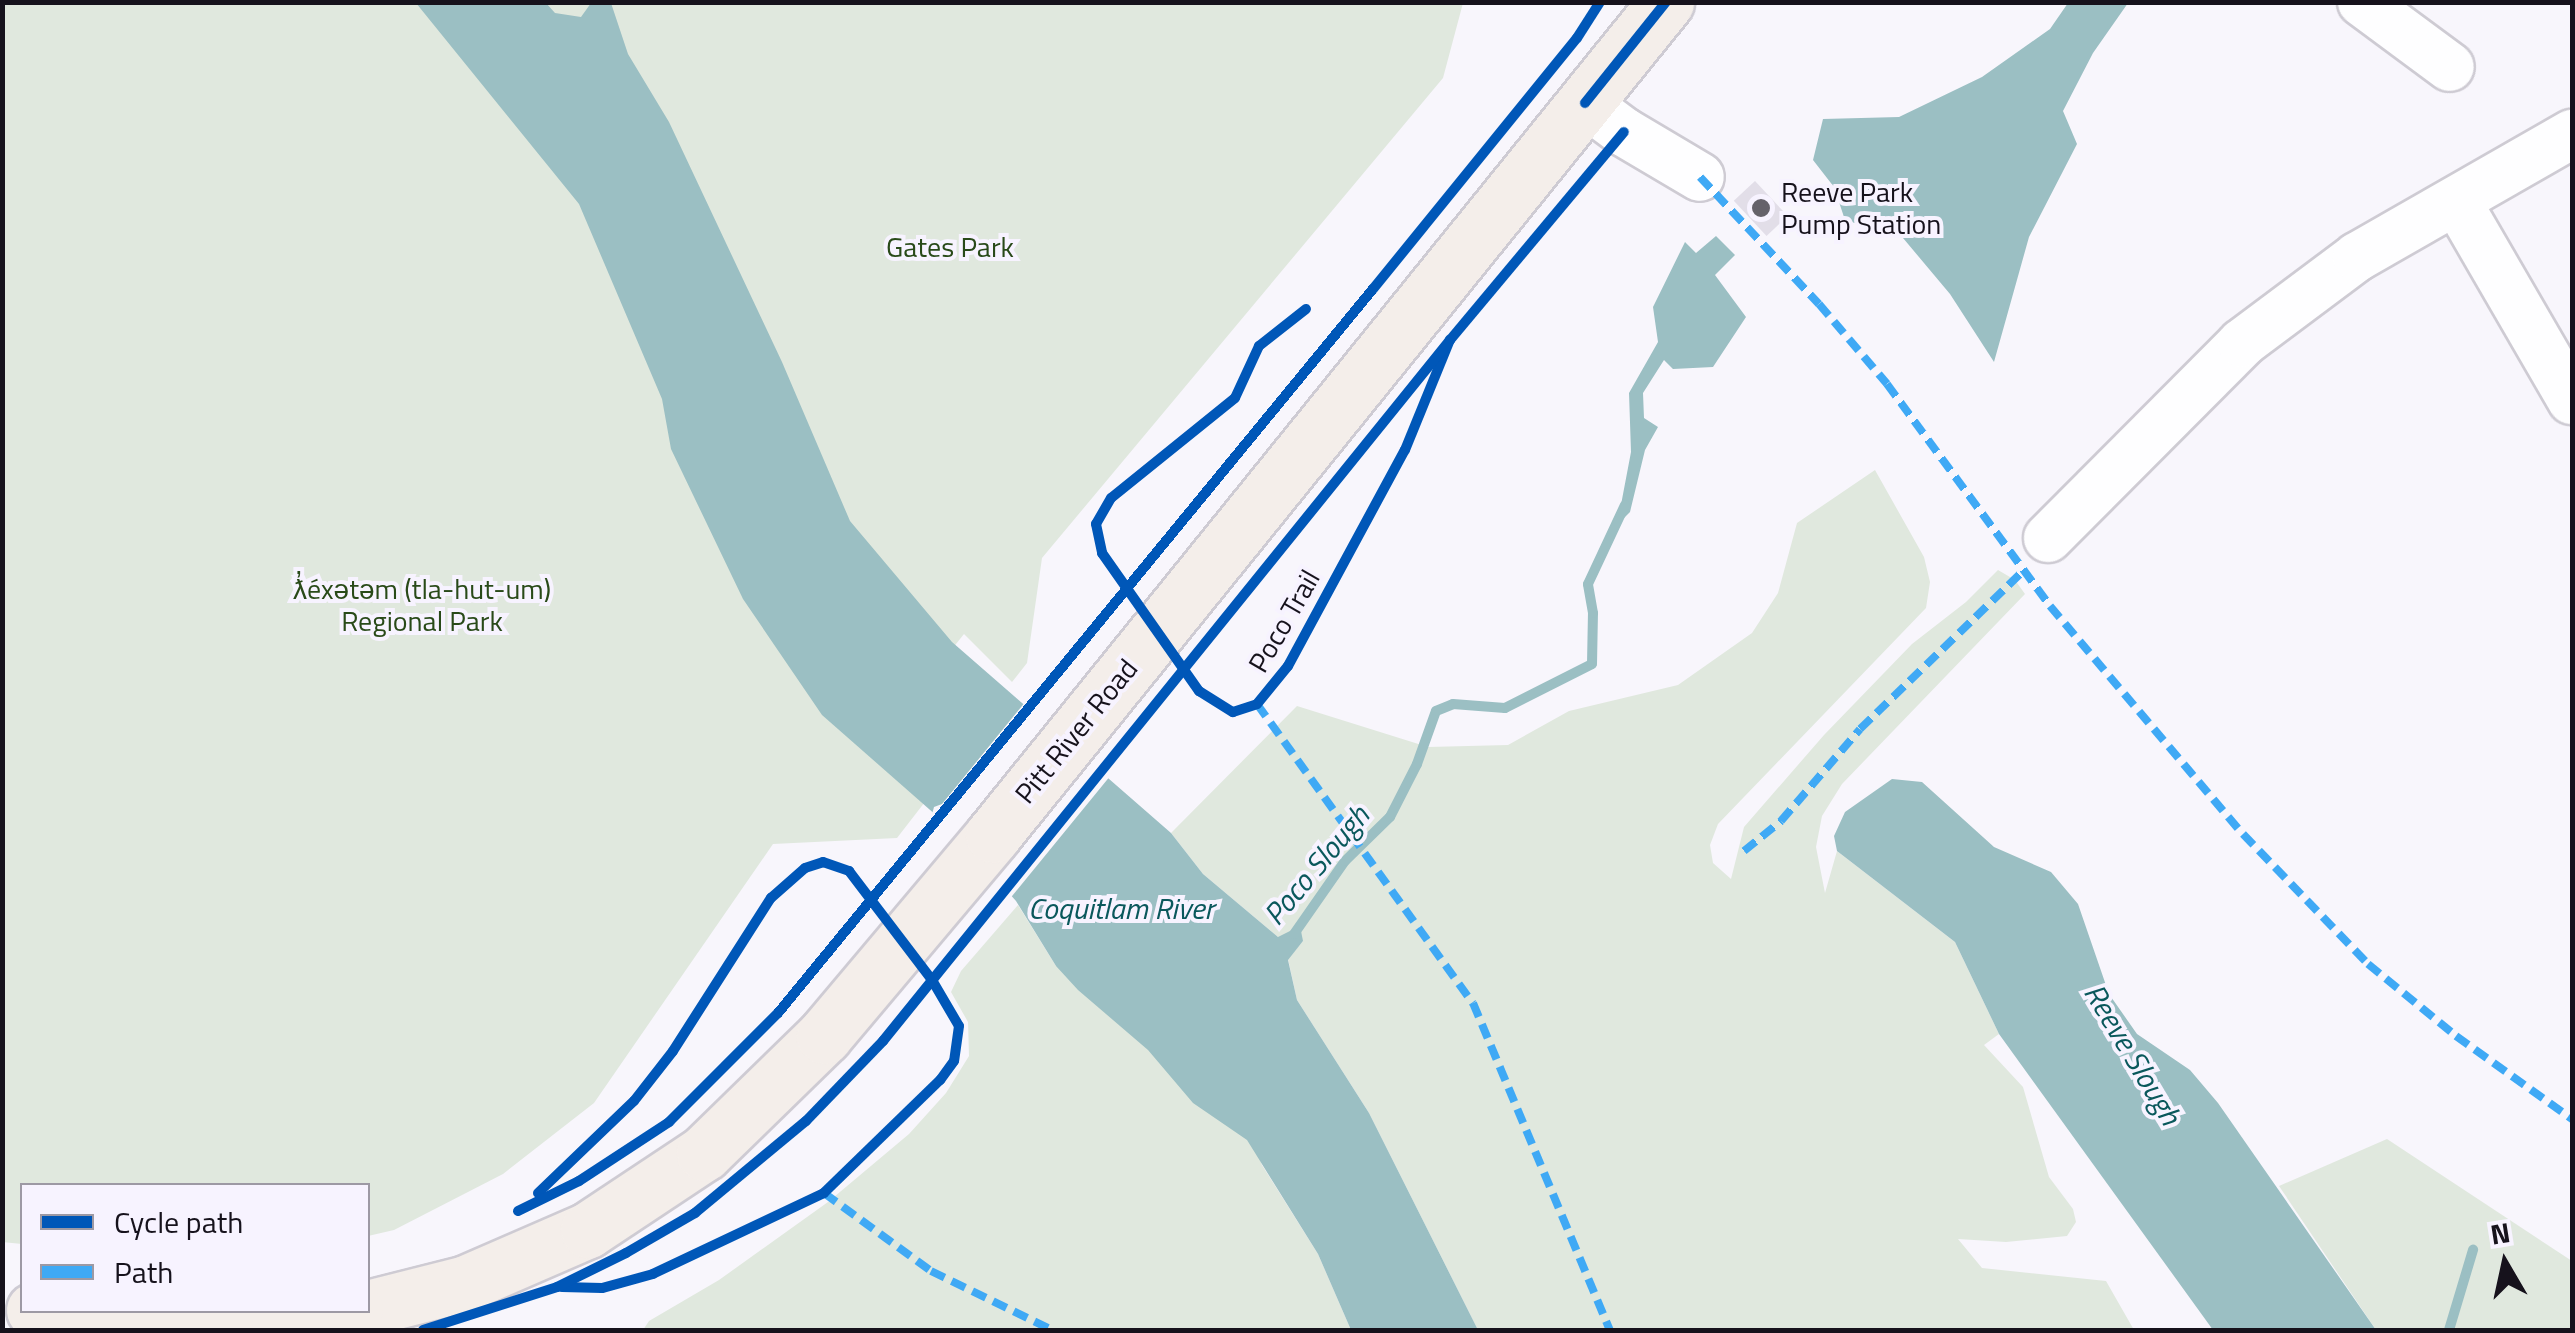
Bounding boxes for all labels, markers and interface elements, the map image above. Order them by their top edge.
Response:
place label: Reeve Park Pump Station [1781,175,1941,241]
marker: Reeve Park Pump Station [1750,197,1772,219]
park label: Gates Park [886,230,1014,264]
street label: Poco Trail [1241,564,1327,678]
park label: ƛ̓éxətəm (tla-hut-um) Regional Park [293,572,551,638]
street label: Pitt River Road [1008,652,1144,810]
water label: Poco Slough [1256,798,1376,932]
water label: Coquitlam River [1028,890,1214,926]
water label: Reeve Slough [2077,977,2189,1131]
legend [20,1183,370,1313]
text: Cycle path [114,1199,243,1245]
text: N [2487,1210,2513,1256]
north arrow [2455,1213,2555,1313]
text: Path [114,1249,173,1295]

